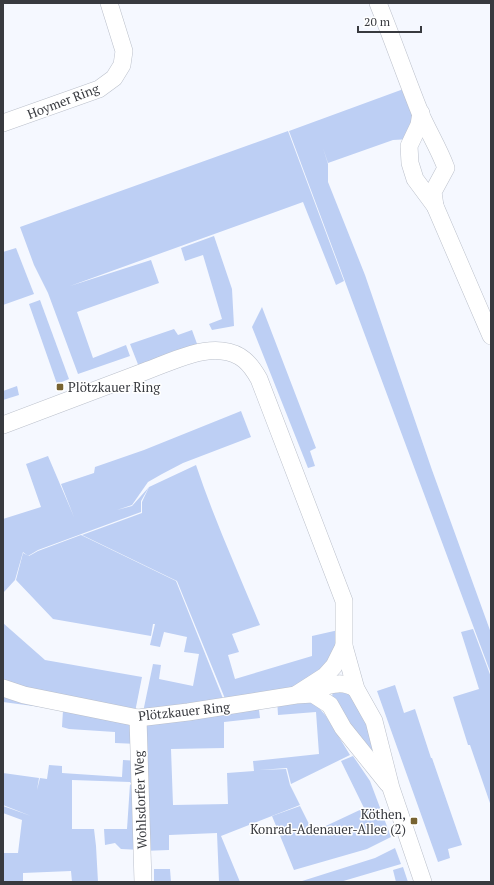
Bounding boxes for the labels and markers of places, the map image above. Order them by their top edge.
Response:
place label: Plötzkauer Ring [68,378,160,396]
marker: Plötzkauer Ring [55,382,65,392]
place label: Köthen, Konrad-Adenauer-Allee (2) [250,805,406,838]
marker: Köthen, Konrad-Adenauer-Allee (2) [409,816,419,826]

